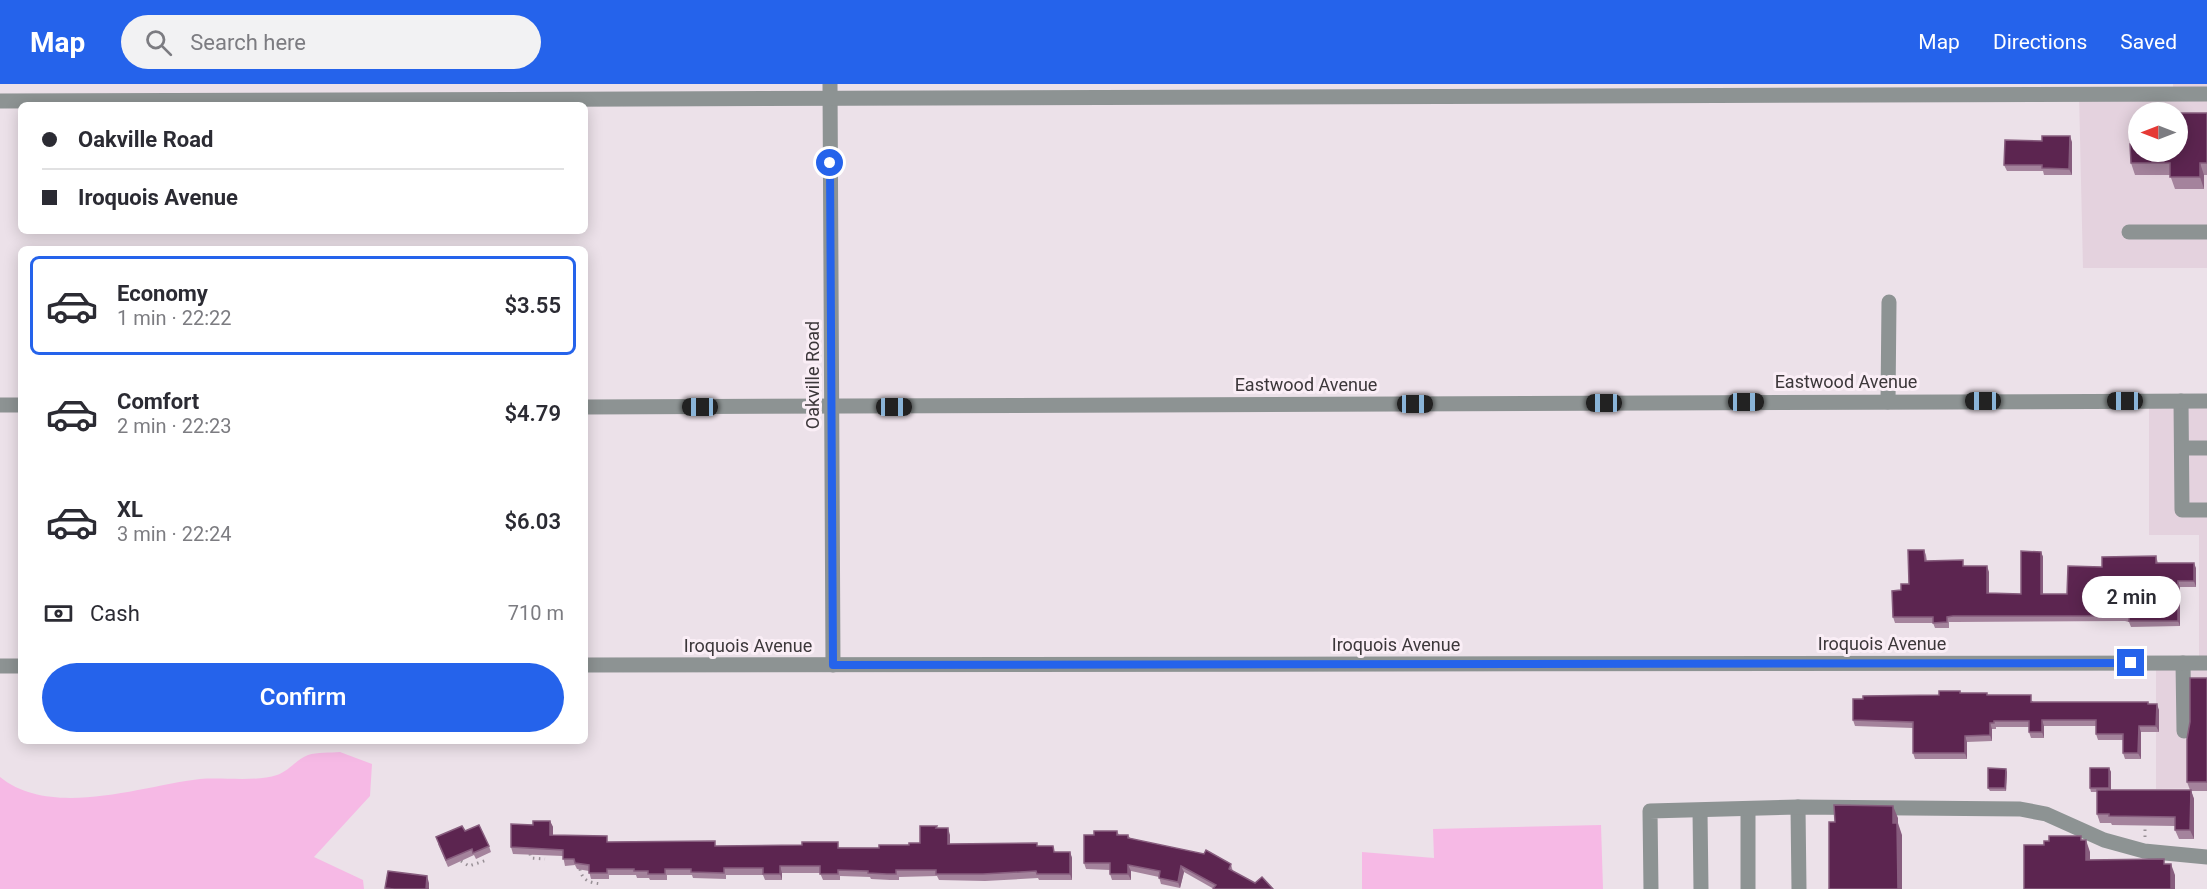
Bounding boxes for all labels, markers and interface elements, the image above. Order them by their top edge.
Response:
search box [121,15,541,69]
text: Map [30,26,85,59]
icon: search [142,26,175,59]
text: Search here [190,30,306,55]
text: Map [1918,30,1960,54]
text: Directions [1993,30,2087,54]
text: Saved [2120,30,2177,54]
north arrow [2128,102,2188,162]
map controls [2128,102,2188,162]
text: Oakville Road [78,127,213,152]
route start [816,149,843,176]
text: Iroquois Avenue [78,185,238,210]
icon: car [45,279,99,333]
text: Economy [117,281,208,306]
text: $3.55 [504,293,561,318]
text: 1 min · 22:22 [117,306,232,330]
street label: Oakville Road [802,321,823,429]
street label: Eastwood Avenue [1775,371,1917,392]
street label: Eastwood Avenue [1235,374,1377,395]
icon: car [45,387,99,441]
text: Comfort [117,389,199,414]
car [1965,392,2001,410]
car [2107,392,2143,410]
car [1728,393,1764,411]
car [1586,394,1622,412]
car [1397,395,1433,413]
car [682,398,718,416]
car [876,398,912,416]
text: $4.79 [504,401,561,426]
text: 2 min · 22:23 [117,414,232,438]
icon: car [45,495,99,549]
text: XL [117,497,143,522]
text: $6.03 [504,509,561,534]
text: 3 min · 22:24 [117,522,232,546]
callout: 2 min [2082,576,2180,618]
text: 2 min [2106,585,2157,609]
icon: cash [42,597,75,630]
text: Cash [90,601,140,626]
text: 710 m [508,601,564,625]
street label: Iroquois Avenue [1818,633,1946,654]
street label: Iroquois Avenue [1332,634,1460,655]
street label: Iroquois Avenue [684,635,812,656]
route end [2117,649,2144,676]
button: Confirm [42,663,564,732]

